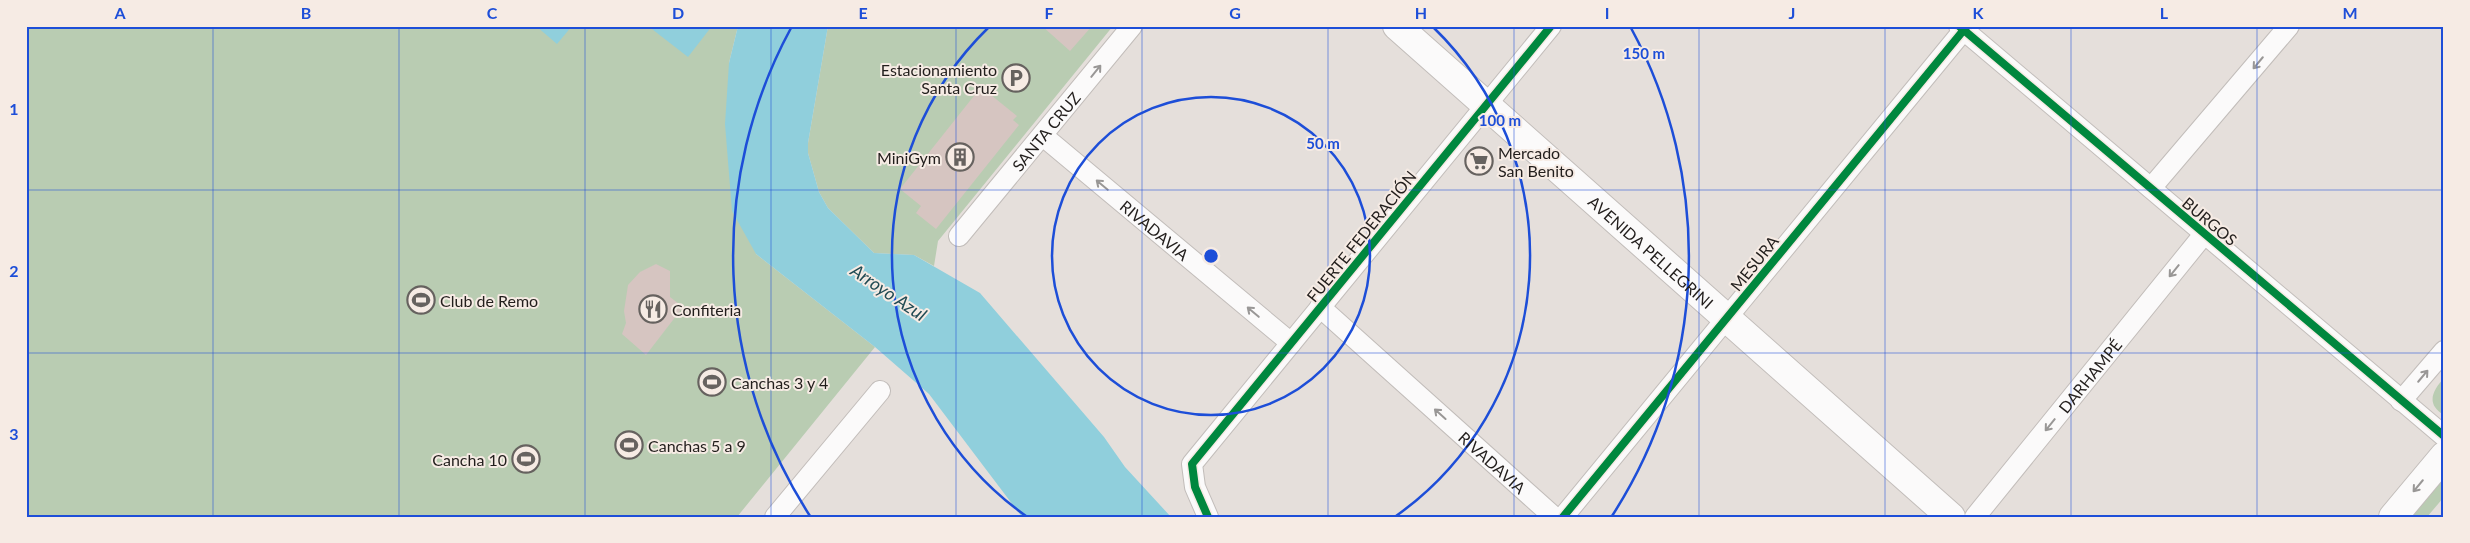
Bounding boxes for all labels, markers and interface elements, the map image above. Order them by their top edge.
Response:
text: A [113,3,126,22]
text: B [301,3,311,22]
text: C [487,3,498,22]
text: D [672,3,684,22]
text: E [858,3,868,22]
text: F [1044,3,1054,22]
text: G [1229,3,1241,22]
text: H [1415,3,1427,22]
text: I [1605,3,1609,22]
text: J [1789,3,1795,22]
text: K [1973,3,1985,22]
text: L [2160,3,2169,22]
text: M [2342,3,2358,22]
text: 150 m [1623,44,1665,62]
one-way arrow [2252,57,2263,70]
place label: Estacionamiento Santa Cruz [881,60,997,97]
parking icon: Estacionamiento Santa Cruz [1001,63,1031,93]
one-way arrow [1090,65,1101,78]
street label: SANTA CRUZ [1008,88,1084,174]
text: 1 [9,99,19,118]
text: 100 m [1479,111,1521,129]
text: 50 m [1306,134,1340,152]
building icon: MiniGym [945,142,975,172]
place label: Mercado San Benito [1498,143,1574,180]
supermarket icon: Mercado San Benito [1464,146,1494,176]
place label: MiniGym [877,148,941,167]
street label: FUERTE FEDERACIÓN [1302,167,1420,305]
one-way arrow [1095,179,1108,191]
street label: AVENIDA PELLEGRINI [1585,191,1718,312]
street label: BURGOS [2179,193,2241,249]
street label: RIVADAVIA [1117,196,1193,264]
street label: MESURA [1726,231,1782,294]
centre of rings [1202,247,1220,265]
water label: Arroyo Azul [846,258,931,325]
text: 2 [9,261,19,280]
one-way arrow [2168,265,2179,278]
sports icon: Club de Remo [406,285,436,315]
place label: Club de Remo [440,291,538,310]
restaurant icon: Confiteria [638,294,668,324]
place label: Confiteria [672,300,741,319]
one-way arrow [1247,306,1260,317]
street label: DARHAMPÉ [2054,335,2125,416]
sports icon: Canchas 3 y 4 [697,367,727,397]
one-way arrow [2417,370,2428,383]
place label: Canchas 3 y 4 [731,373,828,392]
one-way arrow [1433,408,1446,420]
one-way arrow [2044,418,2055,431]
text: 3 [9,424,19,443]
street label: RIVADAVIA [1455,427,1530,497]
sports icon: Canchas 5 a 9 [614,430,644,460]
place label: Canchas 5 a 9 [648,436,746,455]
sports icon: Cancha 10 [511,444,541,474]
place label: Cancha 10 [432,450,507,469]
one-way arrow [2413,480,2424,493]

